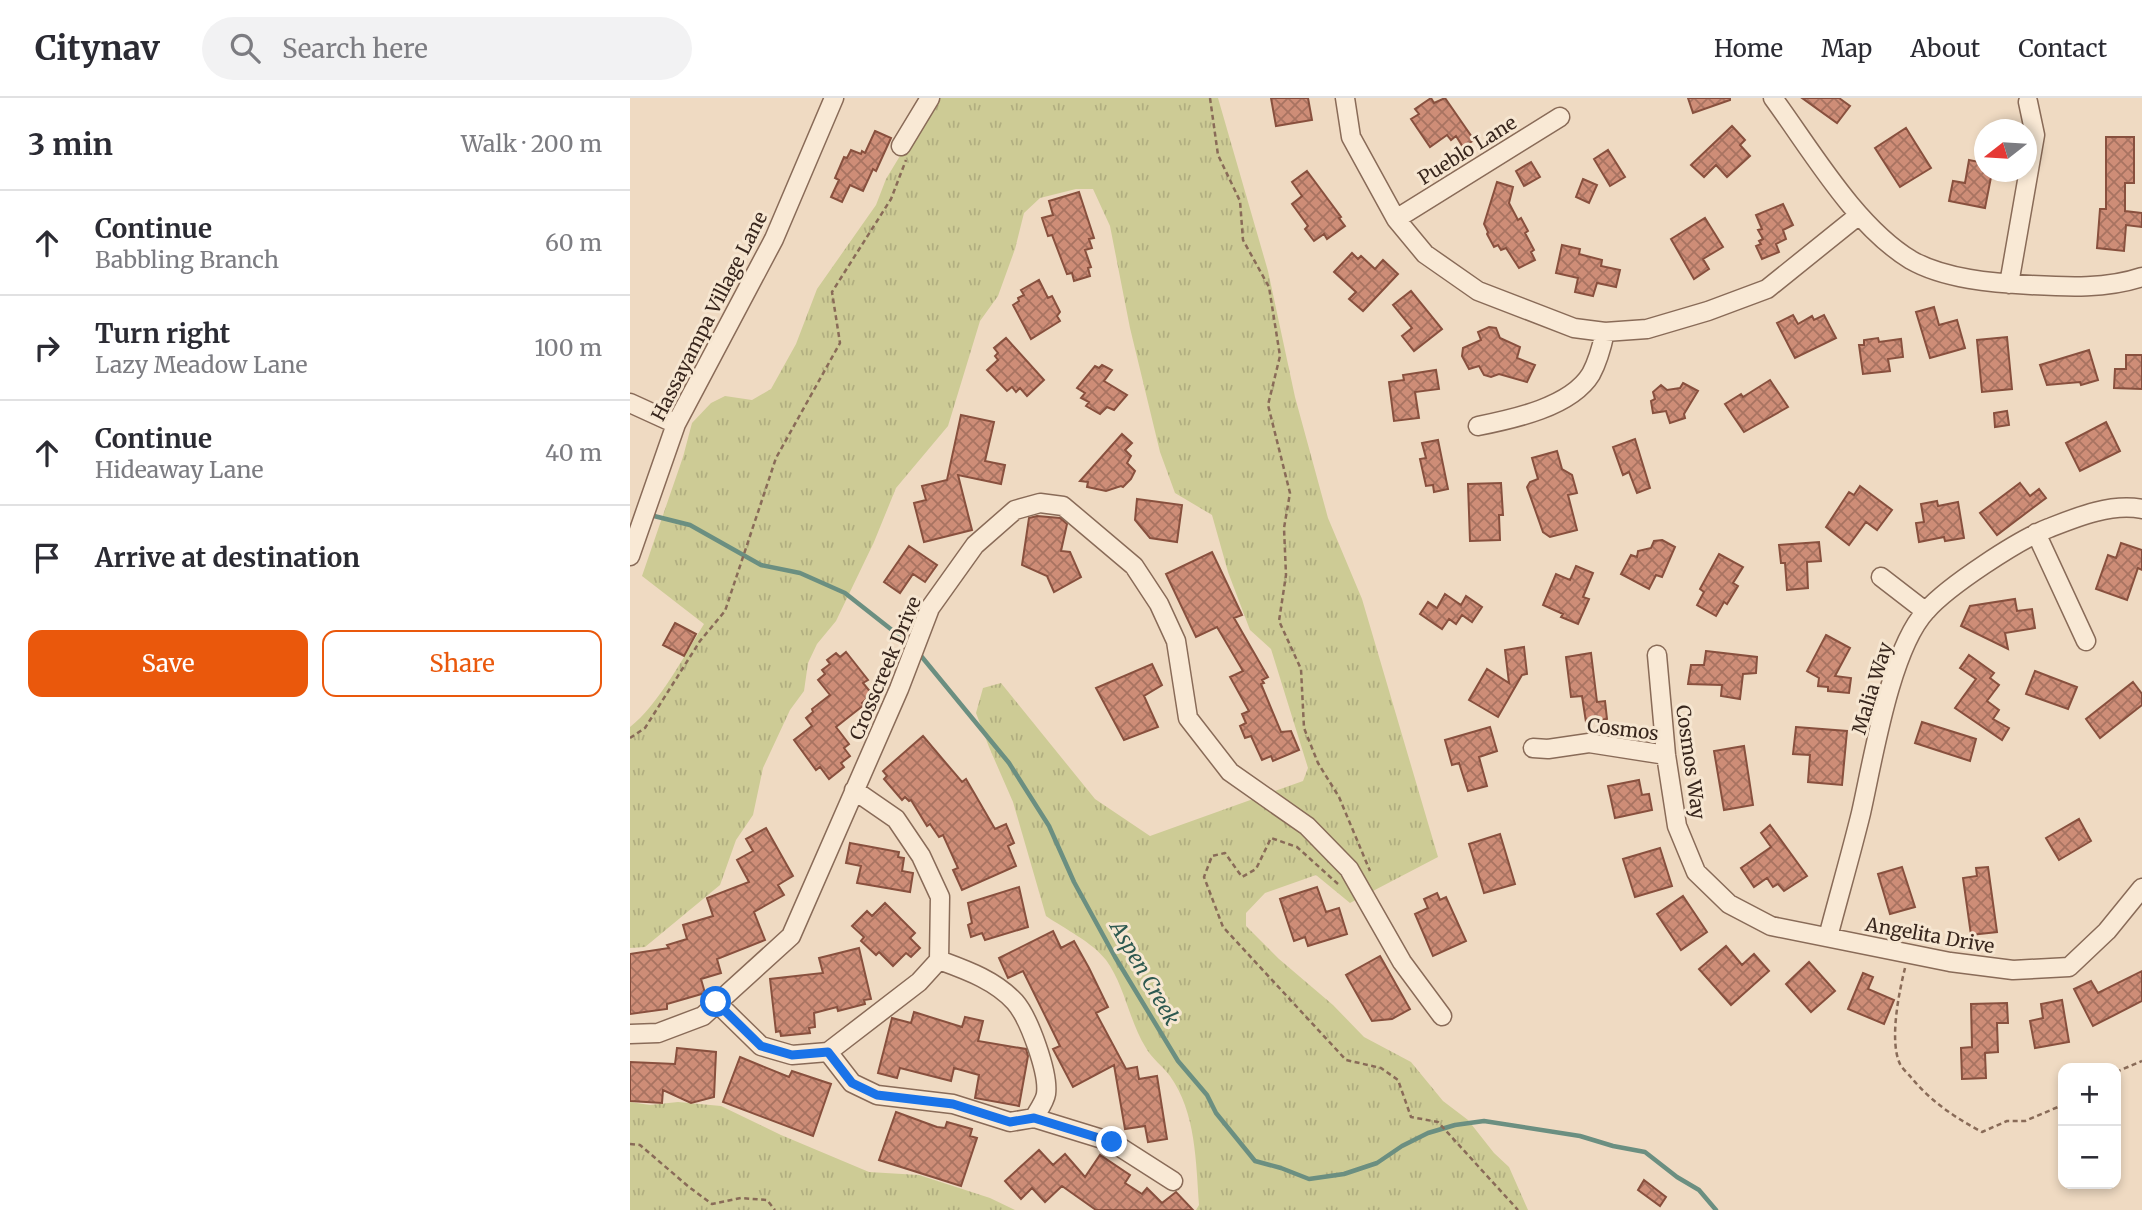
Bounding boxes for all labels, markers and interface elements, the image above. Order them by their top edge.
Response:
search box [202,17,692,80]
text: Citynav [35,28,160,69]
icon: search [226,29,264,67]
text: Search here [282,32,428,65]
text: Home [1714,33,1783,64]
text: Map [1821,33,1872,64]
text: About [1910,33,1980,64]
text: Contact [2018,33,2107,64]
street label: Pueblo Lane [1413,110,1521,190]
north arrow [1974,119,2037,182]
text: 3 min [28,125,113,163]
text: Walk · 200 m [461,129,602,158]
street label: Hassayampa Village Lane [646,207,772,425]
text: Continue [95,212,212,245]
icon: ahead [28,224,66,262]
text: 60 m [545,228,602,257]
text: Babbling Branch [95,245,279,274]
text: Turn right [95,317,230,350]
icon: right [28,329,66,367]
text: 100 m [534,333,602,362]
text: Lazy Meadow Lane [95,350,307,379]
text: Continue [95,422,212,455]
icon: ahead [28,434,66,472]
text: 40 m [545,438,602,467]
text: Hideaway Lane [95,455,264,484]
icon: arrive [28,539,66,577]
text: Arrive at destination [95,541,360,574]
street label: Crosscreek Drive [844,593,926,743]
button: Save [28,630,308,697]
button: Share [322,630,602,697]
street label: Malia Way [1847,639,1897,737]
street label: Cosmos Way [1671,703,1711,821]
street label: Cosmos [1586,713,1660,745]
street label: Angelita Drive [1863,912,1996,958]
water label: Aspen Creek [1103,914,1186,1030]
route start [700,986,731,1017]
map controls [2058,1063,2121,1189]
button: + [2058,1063,2121,1126]
route end [1096,1126,1127,1157]
button: − [2058,1126,2121,1189]

